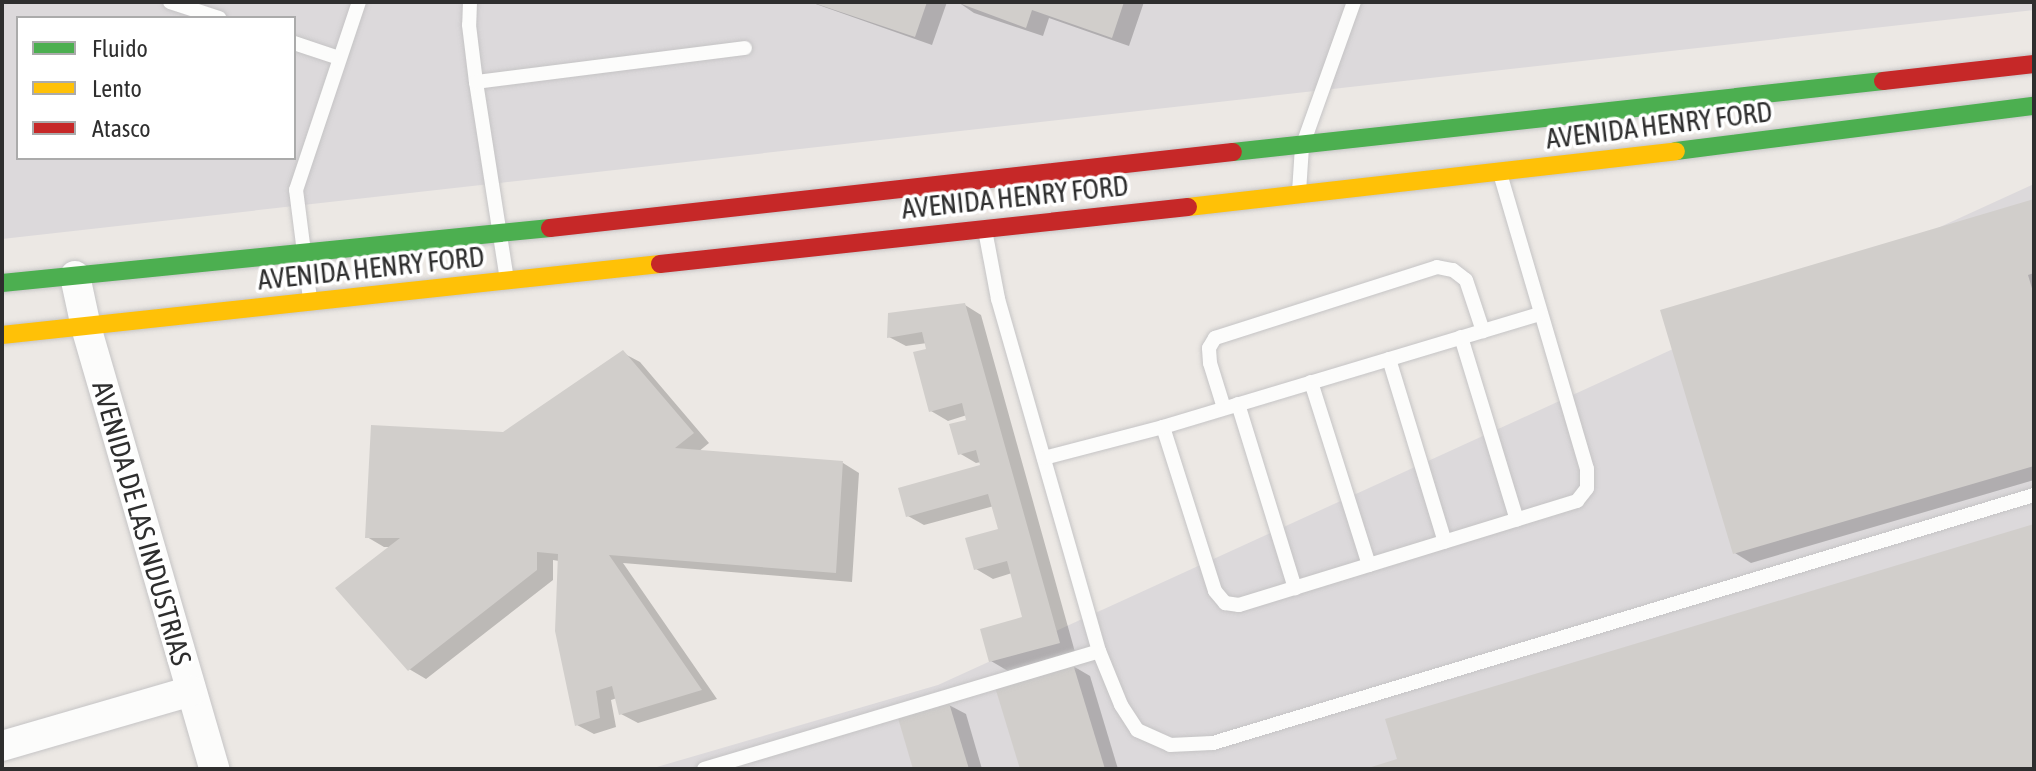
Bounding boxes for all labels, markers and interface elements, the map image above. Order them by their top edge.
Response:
legend [16,16,296,160]
text: Fluido [92,35,148,62]
text: Lento [92,75,142,102]
street label: AVENIDA HENRY FORD [1544,94,1774,156]
text: Atasco [92,115,150,142]
street label: AVENIDA HENRY FORD [900,168,1130,226]
street label: AVENIDA HENRY FORD [256,239,486,297]
street label: AVENIDA DE LAS INDUSTRIAS [85,377,199,669]

